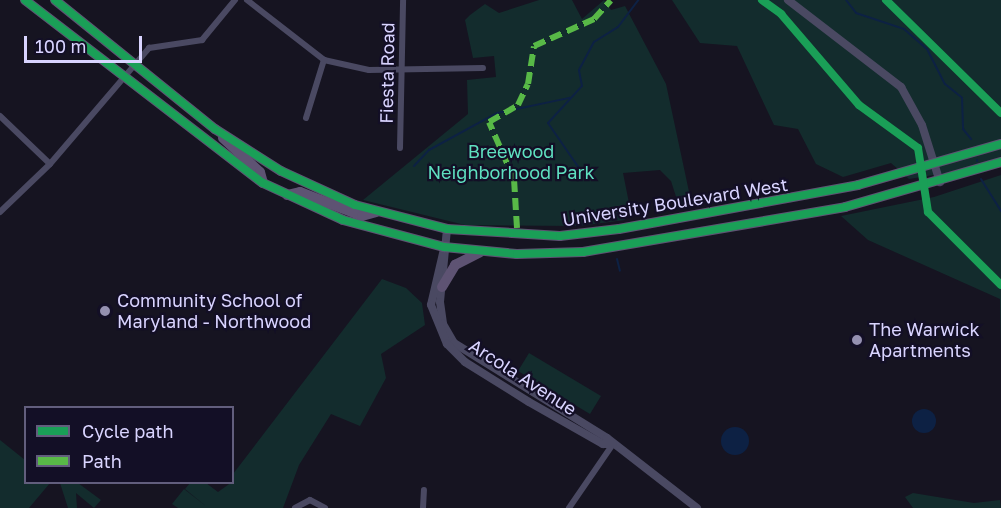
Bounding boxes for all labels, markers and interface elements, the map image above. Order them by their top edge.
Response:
street label: Fiesta Road [375,22,399,124]
scale bar [27,24,146,62]
text: 100 m [35,35,86,57]
park label: Breewood Neighborhood Park [427,141,595,184]
street label: University Boulevard West [561,174,789,230]
place label: Community School of Maryland - Northwood [117,290,311,332]
marker: Community School of Maryland - Northwood [98,304,112,318]
place label: The Warwick Apartments [869,319,980,362]
marker: The Warwick Apartments [850,333,864,347]
street label: Arcola Avenue [465,334,581,420]
legend [24,406,234,484]
text: Cycle path [82,420,174,442]
text: Path [82,450,122,472]

